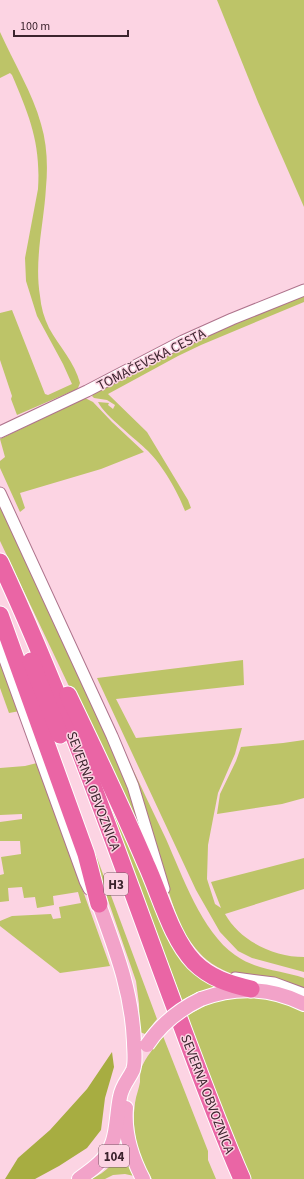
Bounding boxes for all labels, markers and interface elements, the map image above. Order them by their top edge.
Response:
scale bar [14,12,128,38]
text: 100 m [20,18,50,35]
street label: TOMAČEVSKA CESTA [94,324,210,396]
street label: SEVERNA OBVOZNICA [61,729,125,854]
road number: H3 [104,873,128,895]
street label: SEVERNA OBVOZNICA [175,1032,239,1157]
road number: 104 [99,1145,129,1167]

